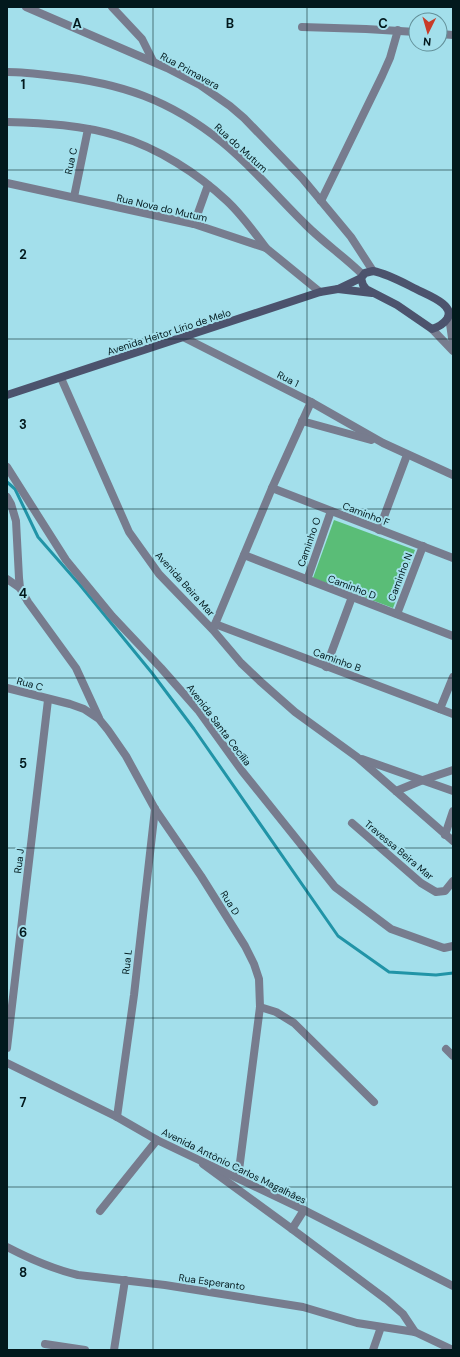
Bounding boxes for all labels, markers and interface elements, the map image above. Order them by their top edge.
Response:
north arrow [408,12,448,52]
text: A [72,15,82,32]
text: B [226,15,234,32]
text: C [378,15,388,32]
text: N [423,35,432,49]
street label: Rua Primavera [158,49,222,93]
text: 1 [21,76,25,93]
street label: Rua do Mutum [212,121,270,175]
street label: Rua C [62,146,80,176]
street label: Rua Nova do Mutum [115,191,209,225]
text: 2 [19,246,27,263]
street label: Avenida Heitor Lírio de Melo [105,306,233,358]
street label: Rua 1 [275,368,301,390]
text: 3 [19,416,27,433]
street label: Caminho F [341,499,392,529]
street label: Caminho O [294,515,324,569]
street label: Avenida Beira Mar [152,549,218,619]
street label: Caminho N [385,551,415,603]
street label: Caminho D [326,572,378,602]
text: 4 [19,585,27,602]
street label: Caminho B [311,645,363,675]
street label: Rua C [15,674,45,694]
street label: Avenida Santa Cecília [184,681,254,769]
text: 5 [19,755,27,772]
street label: Travessa Beira Mar [362,817,436,883]
street label: Rua J [11,848,27,874]
street label: Rua D [217,888,243,918]
text: 6 [19,924,27,941]
street label: Rua L [119,949,135,975]
text: 7 [20,1094,27,1111]
street label: Avenida Antônio Carlos Magalhães [160,1125,308,1207]
text: 8 [19,1264,27,1281]
street label: Rua Esperanto [178,1271,246,1293]

